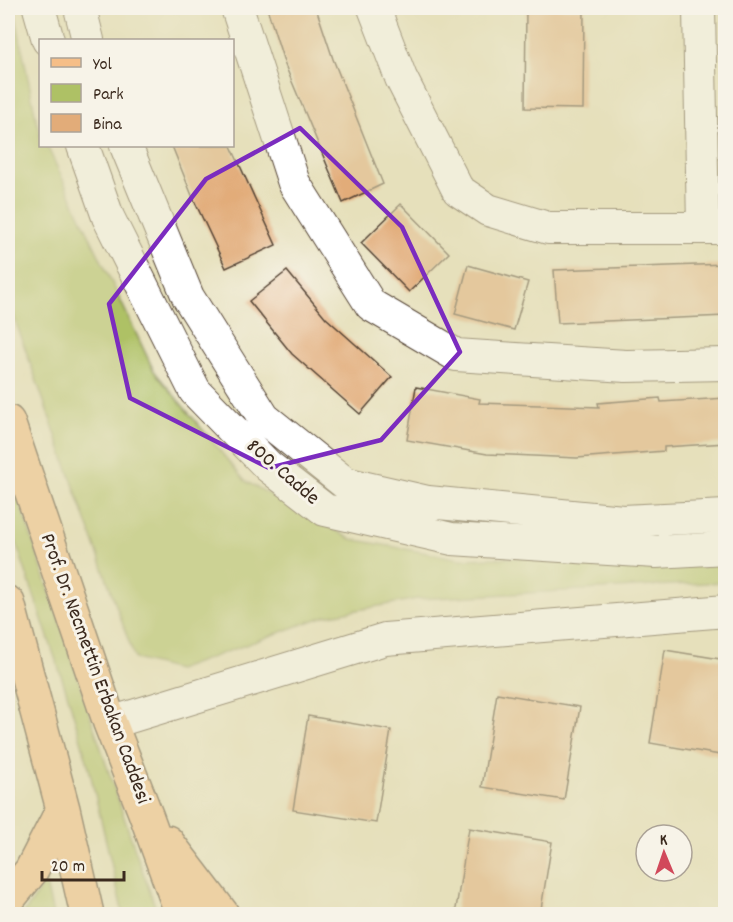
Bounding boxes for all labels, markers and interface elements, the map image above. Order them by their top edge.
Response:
legend [39,39,234,147]
text: Yol [93,53,113,78]
text: Park [93,83,124,108]
text: Bina [93,113,122,138]
street label: 800. Cadde [239,433,325,513]
street label: Prof. Dr. Necmettin Erbakan Caddesi [31,530,157,809]
north arrow [634,823,694,883]
text: K [659,829,668,852]
scale bar [42,844,124,882]
text: 20 m [51,855,85,880]

